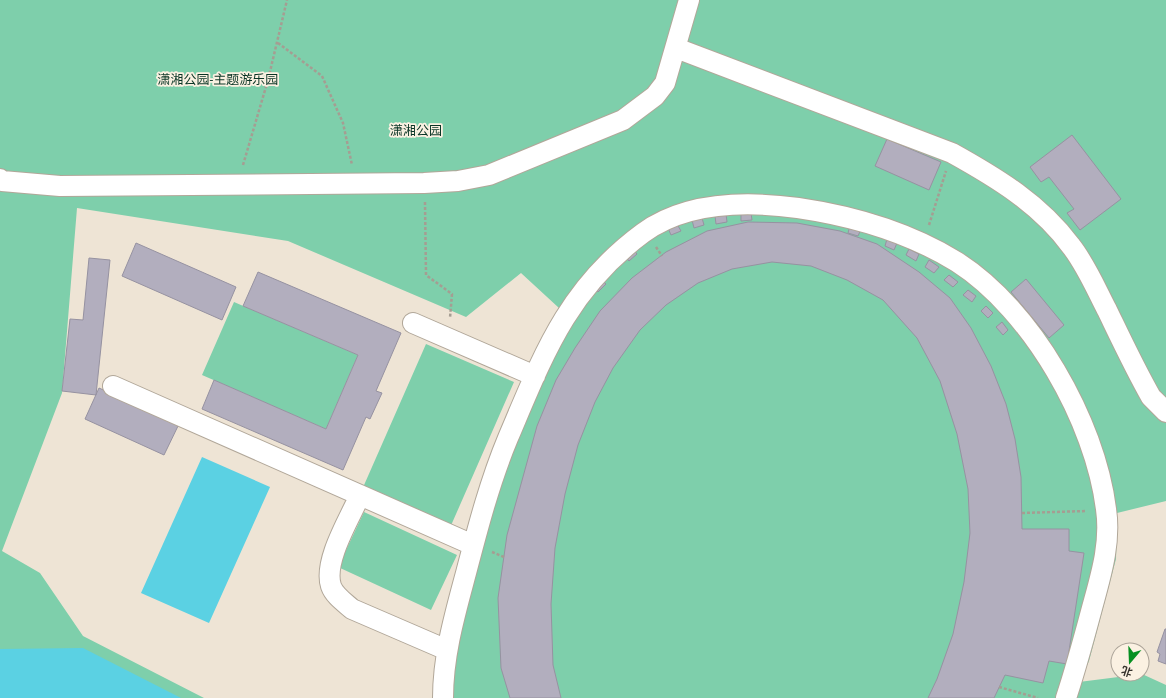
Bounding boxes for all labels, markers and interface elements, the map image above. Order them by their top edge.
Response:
park label: 潇湘公园-主题游乐园 [158,72,278,86]
park label: 潇湘公园 [390,123,442,137]
north arrow [1110,642,1150,682]
text: 北 [1120,664,1134,679]

